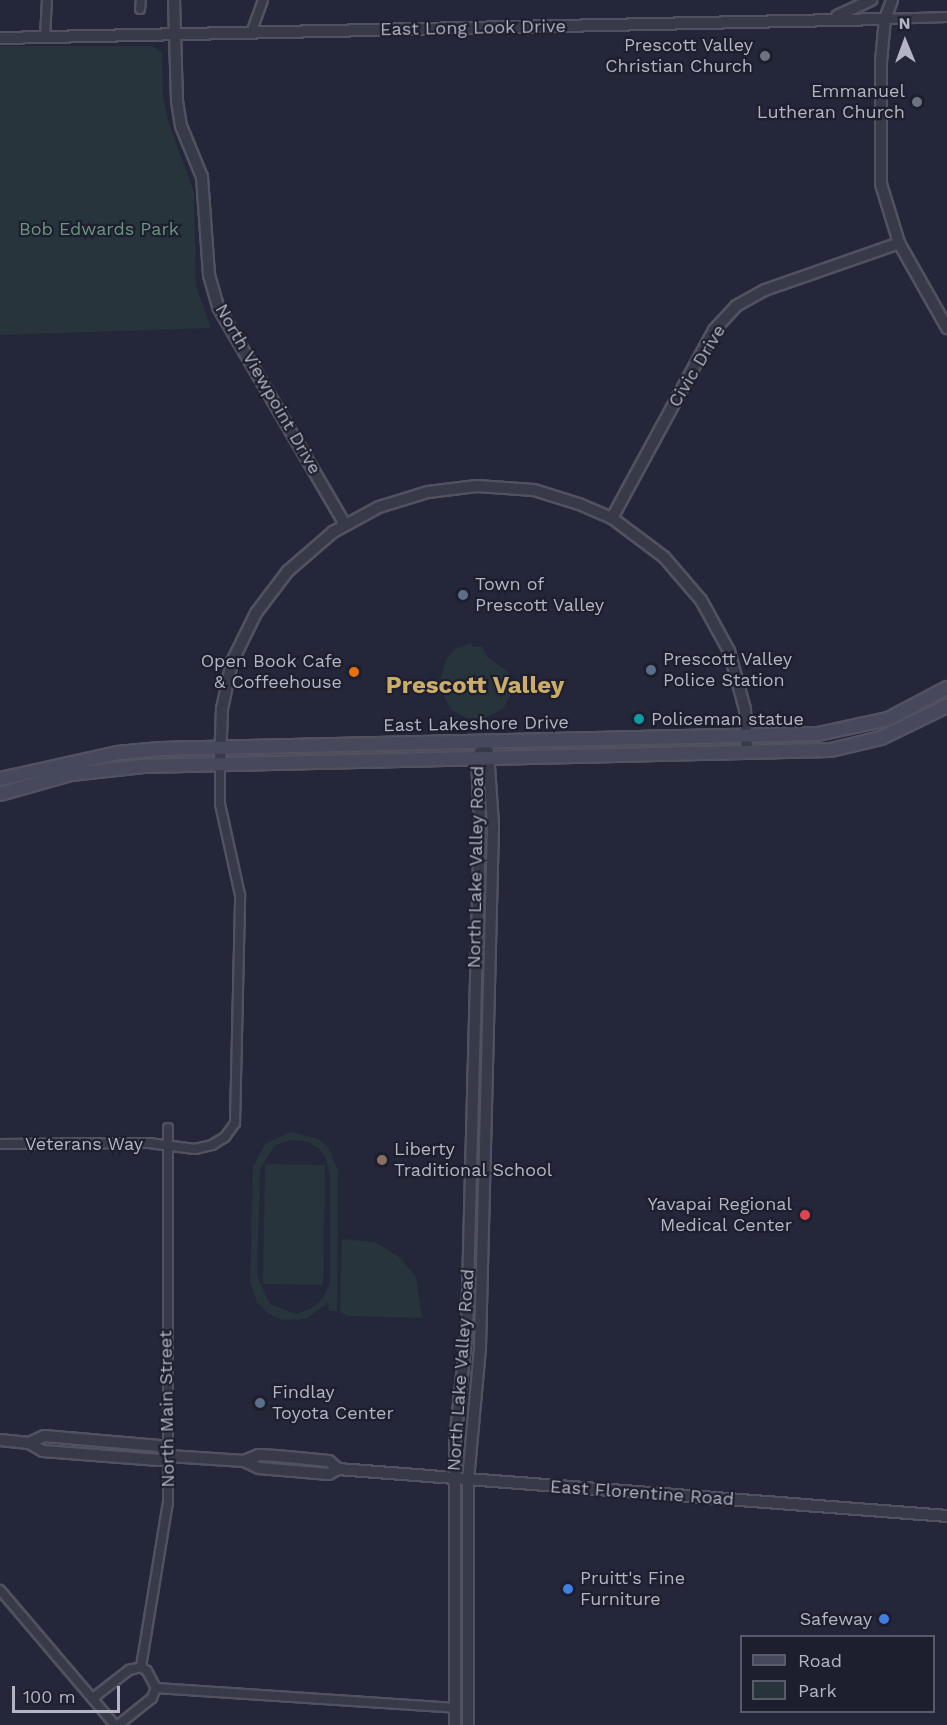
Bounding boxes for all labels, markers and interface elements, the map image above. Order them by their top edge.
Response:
north arrow [875,12,935,72]
text: N [899,14,911,33]
street label: East Long Look Drive [380,16,566,40]
place label: Prescott Valley Christian Church [605,35,753,78]
marker: Prescott Valley Christian Church [758,49,772,63]
place label: Emmanuel Lutheran Church [757,81,905,124]
marker: Emmanuel Lutheran Church [910,95,924,109]
park label: Bob Edwards Park [19,218,179,240]
street label: North Viewpoint Drive [210,300,326,478]
street label: Civic Drive [664,321,730,411]
place label: Town of Prescott Valley [475,574,605,616]
marker: Town of Prescott Valley [456,588,470,602]
place label: Prescott Valley Police Station [663,649,793,692]
place label: Open Book Cafe & Coffeehouse [200,651,342,694]
marker: Prescott Valley Police Station [644,663,658,677]
marker: Open Book Cafe & Coffeehouse [347,665,361,679]
district label: Prescott Valley [385,672,565,700]
place label: Policeman statue [651,708,804,730]
street label: East Lakeshore Drive [383,712,569,736]
marker: Policeman statue [632,712,646,726]
street label: North Lake Valley Road [463,765,489,969]
street label: Veterans Way [25,1133,143,1155]
place label: Liberty Traditional School [394,1139,553,1182]
marker: Liberty Traditional School [375,1153,389,1167]
place label: Yavapai Regional Medical Center [648,1194,792,1236]
marker: Yavapai Regional Medical Center [796,1206,814,1224]
street label: North Lake Valley Road [443,1268,479,1472]
street label: North Main Street [155,1330,179,1488]
place label: Findlay Toyota Center [272,1382,394,1424]
marker: Findlay Toyota Center [253,1396,267,1410]
street label: East Florentine Road [549,1476,735,1510]
place label: Pruitt's Fine Furniture [580,1568,685,1610]
marker: Pruitt's Fine Furniture [561,1582,575,1596]
place label: Safeway [800,1608,872,1630]
marker: Safeway [877,1612,891,1626]
legend [740,1635,935,1713]
text: Road [798,1650,842,1671]
scale bar [15,1674,123,1712]
text: Park [798,1680,837,1701]
text: 100 m [23,1686,76,1707]

